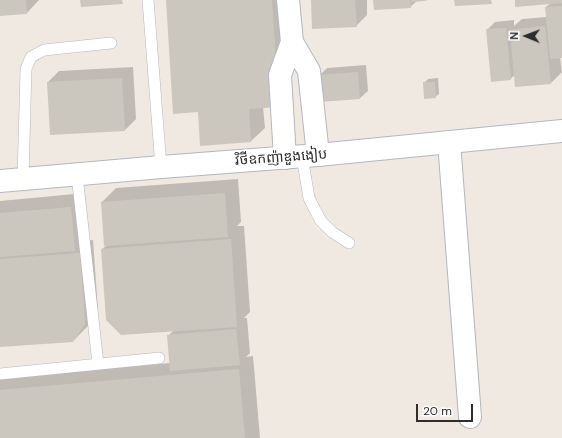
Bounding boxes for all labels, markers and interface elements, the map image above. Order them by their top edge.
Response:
north arrow [506,16,546,56]
text: N [507,32,521,40]
street label: វិថីឧកញ៉ាឌួងងៀប [234,146,328,170]
scale bar [418,396,475,422]
text: 20 m [423,403,452,419]

